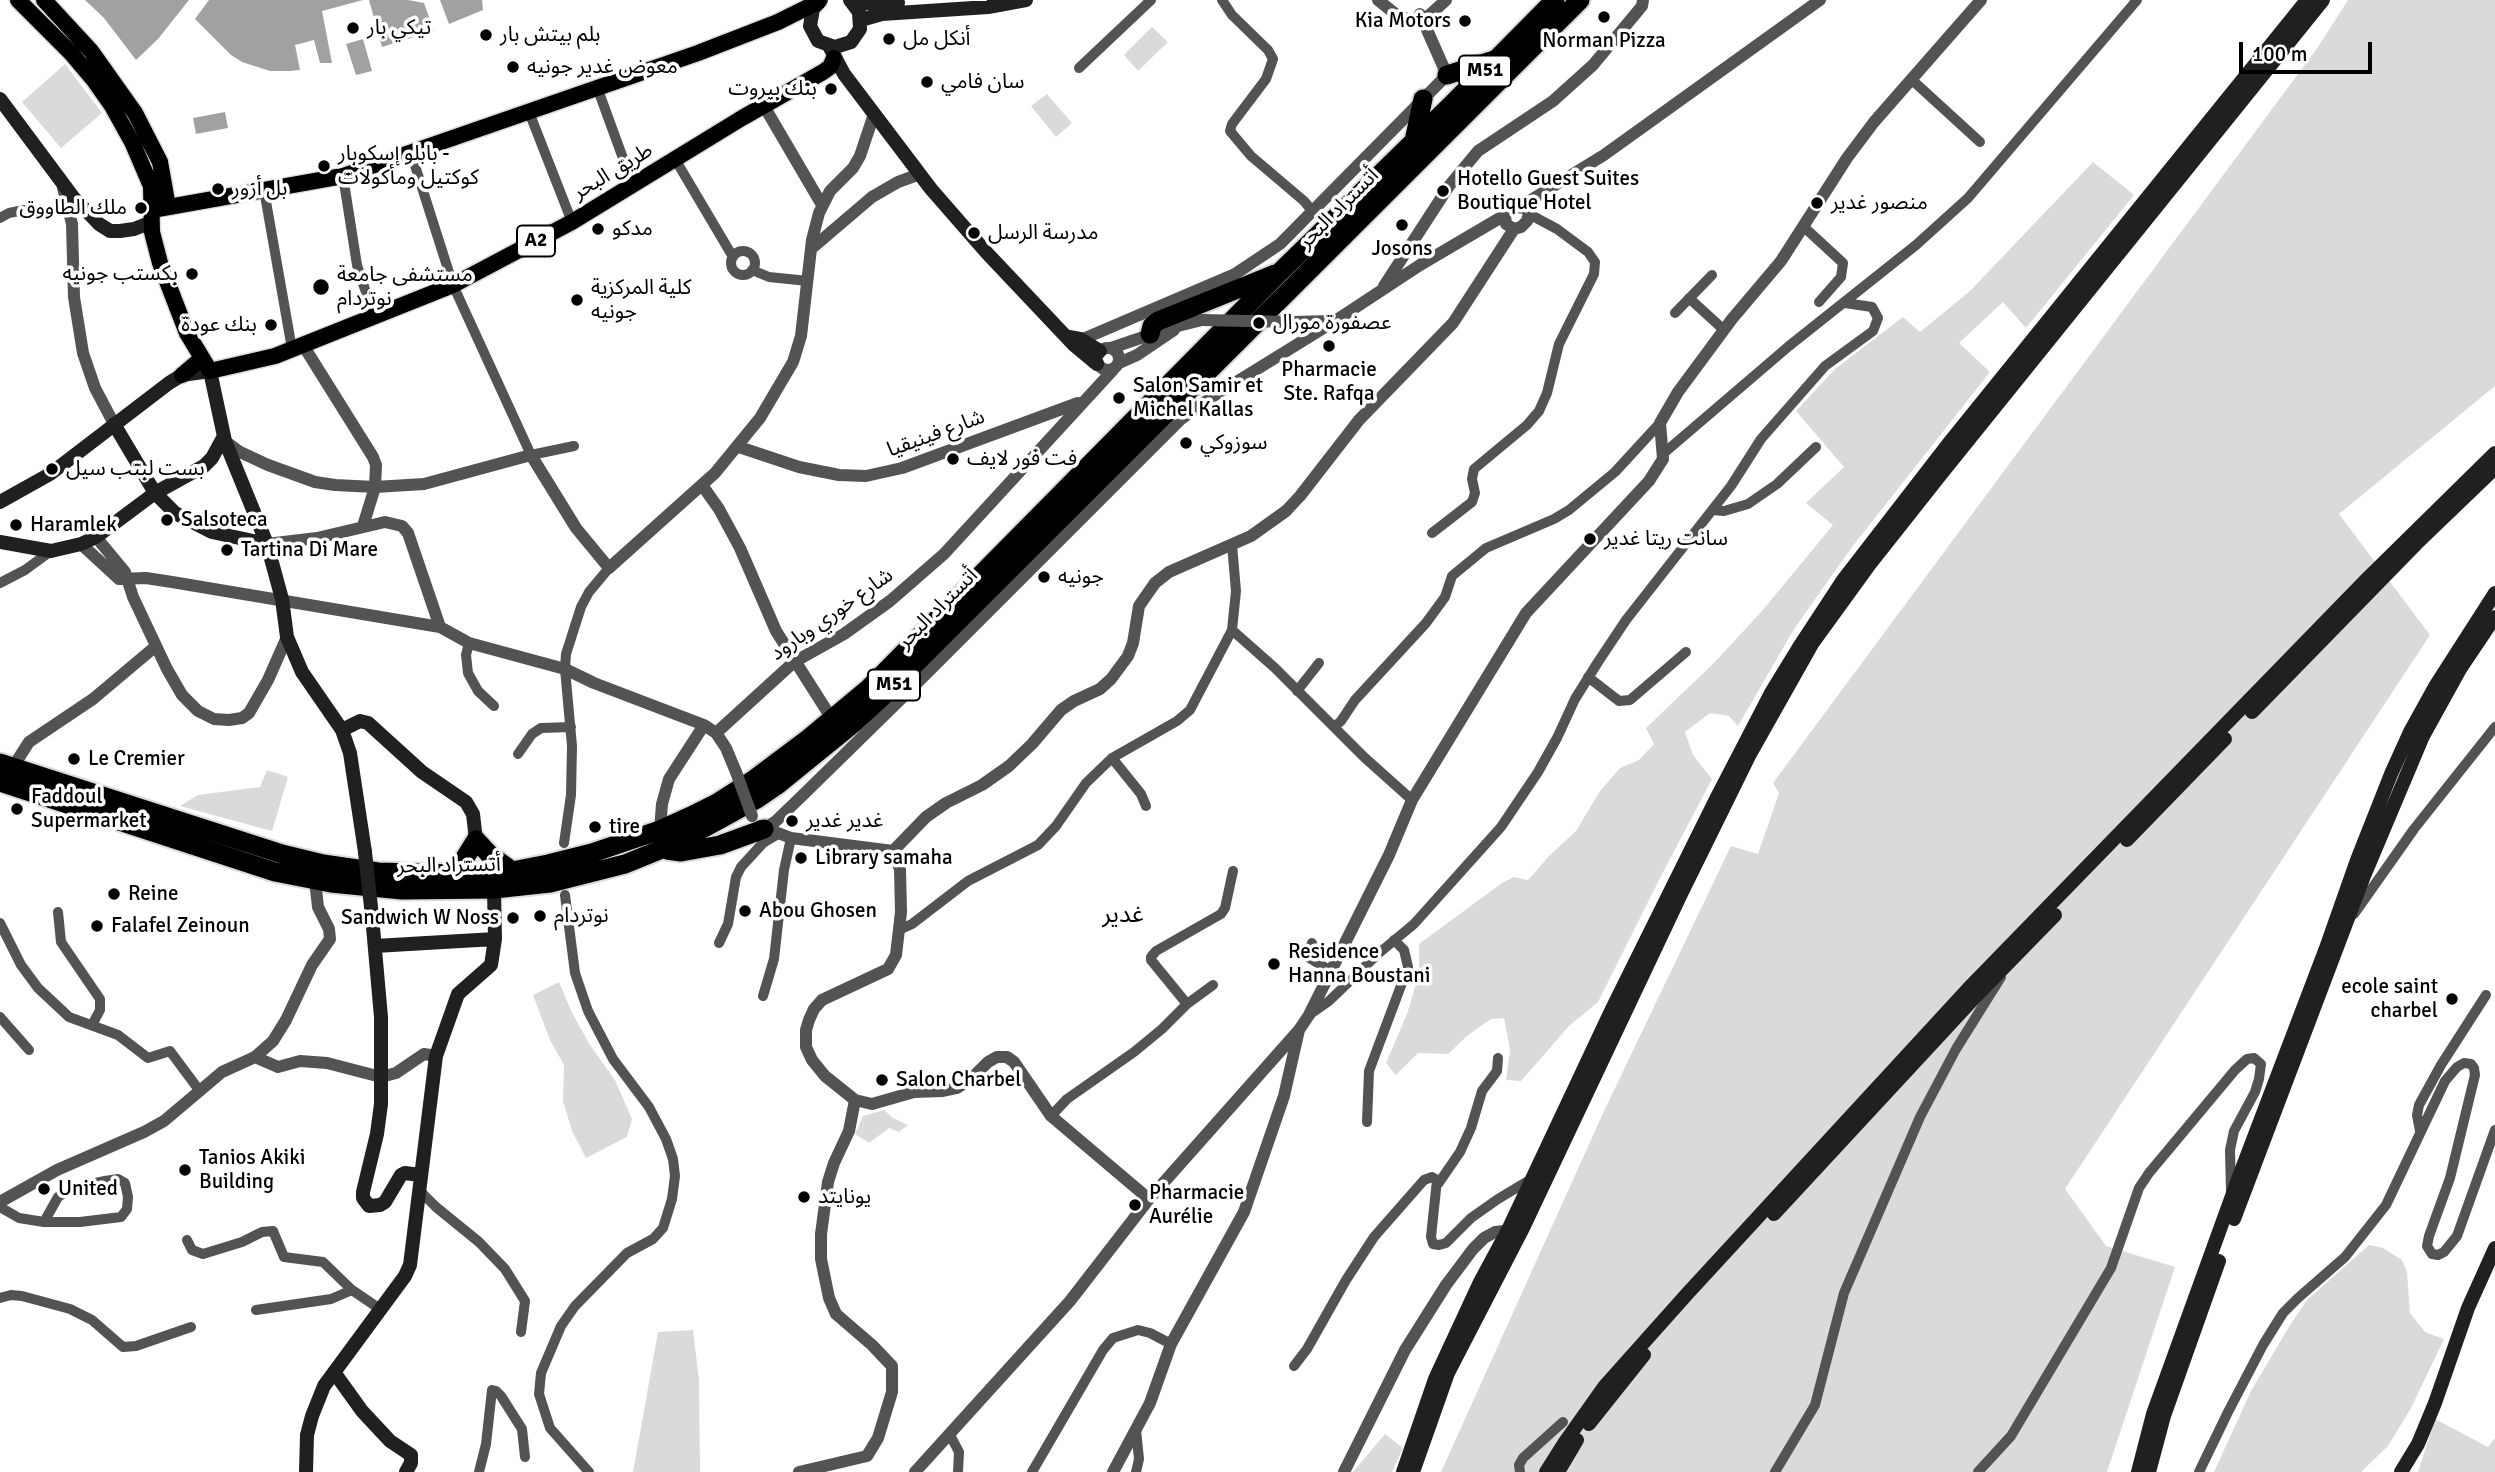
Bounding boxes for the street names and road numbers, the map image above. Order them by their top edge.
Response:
road number: M51 [1459,55,1511,86]
street label: طريق البحر [568,138,658,206]
street label: أتستراد البحر [1293,163,1385,255]
road number: A2 [517,226,555,256]
street label: شارع فينيقيا [884,405,988,463]
street label: شارع خوري وبارود [766,563,898,667]
street label: أتستراد البحر [892,563,984,655]
road number: M51 [868,670,920,700]
street label: أتستراد البحر [397,852,501,880]

